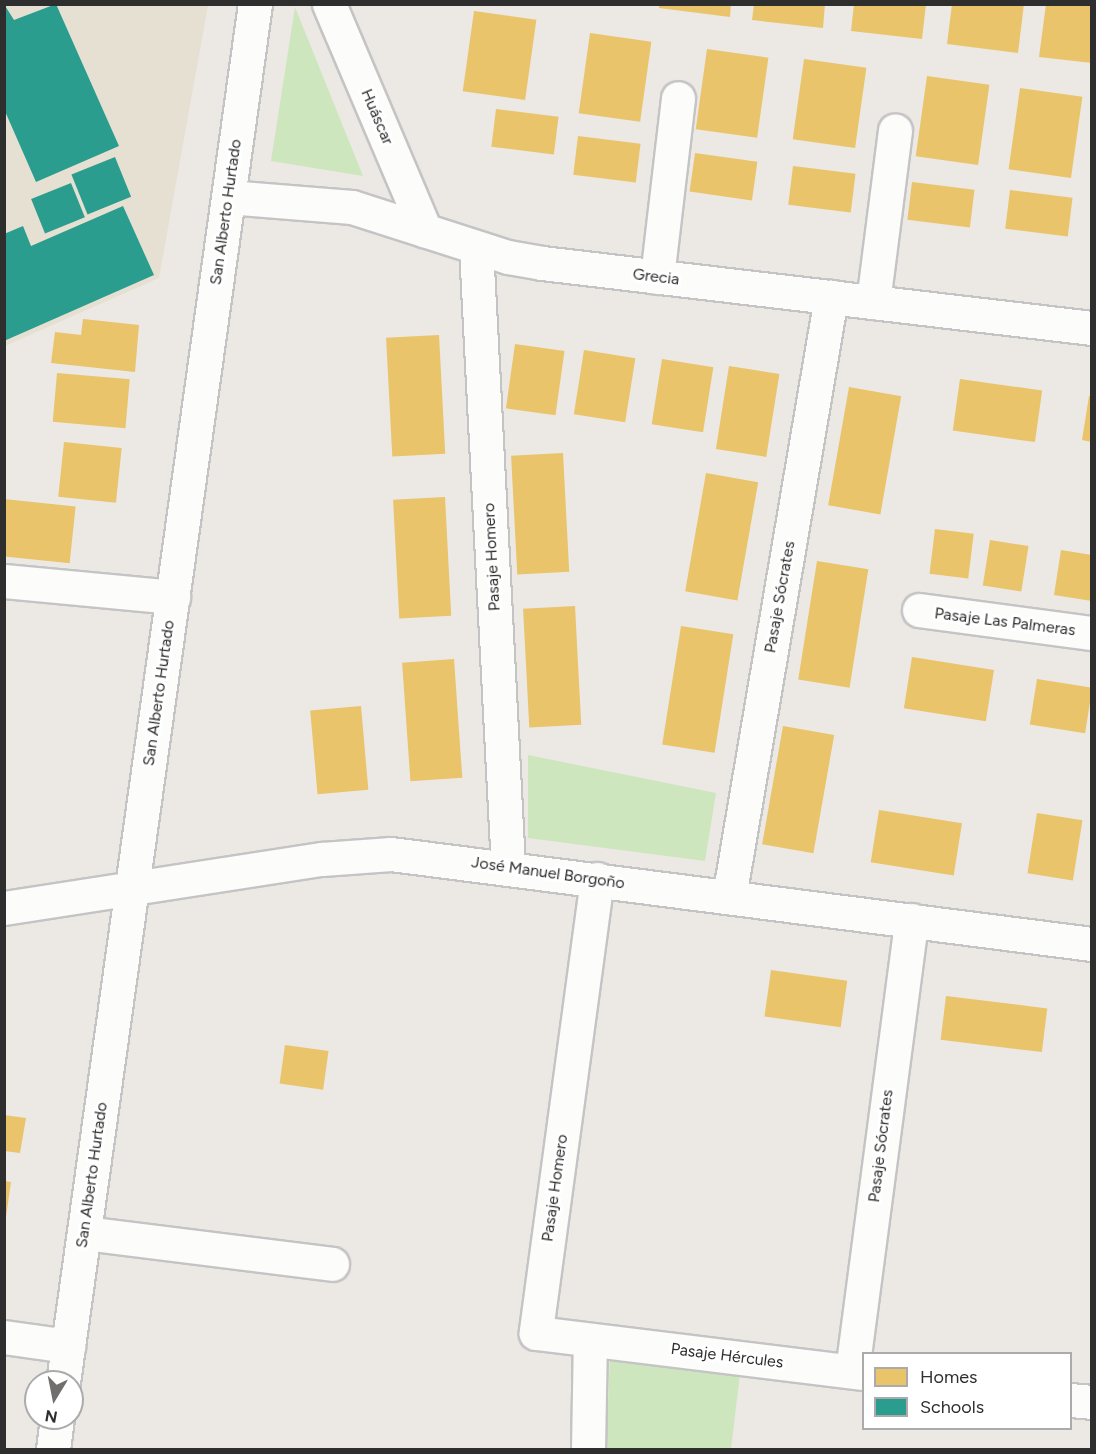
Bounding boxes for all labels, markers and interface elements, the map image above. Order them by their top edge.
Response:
street label: Huáscar [357,86,397,148]
street label: San Alberto Hurtado [206,138,246,286]
street label: Grecia [632,265,680,289]
street label: Pasaje Homero [480,502,504,612]
street label: Pasaje Sócrates [761,539,799,655]
street label: Pasaje Las Palmeras [933,604,1077,640]
street label: San Alberto Hurtado [139,619,179,767]
street label: José Manuel Borgoño [470,853,626,893]
street label: Pasaje Sócrates [865,1089,897,1203]
street label: San Alberto Hurtado [72,1101,112,1249]
street label: Pasaje Homero [538,1133,572,1243]
street label: Pasaje Hércules [670,1340,784,1372]
legend [862,1352,1072,1430]
text: Homes [920,1366,978,1388]
north arrow [24,1370,84,1430]
text: Schools [920,1396,984,1418]
text: N [43,1406,59,1427]

